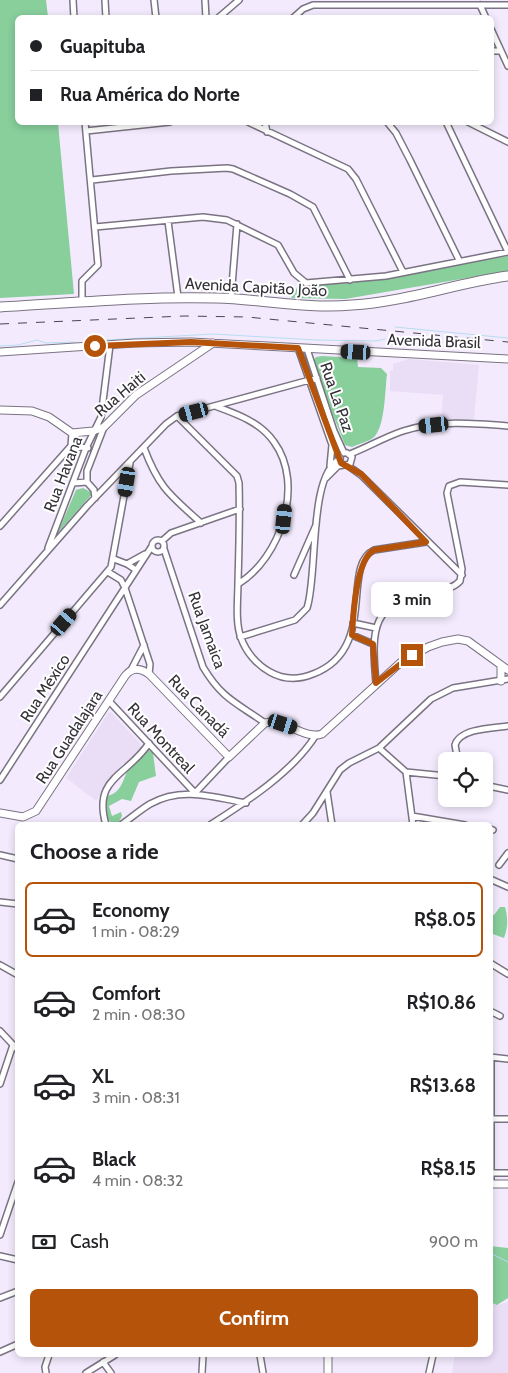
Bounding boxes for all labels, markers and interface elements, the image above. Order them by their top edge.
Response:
text: Guapituba [60,35,145,58]
text: Rua América do Norte [60,83,240,106]
street label: Avenida Capitão João [185,274,328,300]
street label: Avenida Brasil [387,330,481,352]
route start [84,335,106,357]
car [340,344,371,360]
street label: Rua La Paz [316,360,358,435]
street label: Rua Haiti [91,367,149,421]
car [177,401,210,423]
car [418,416,449,434]
street label: Rua Havana [40,433,86,515]
car [117,466,136,498]
car [274,503,293,535]
callout: 3 min [371,582,453,618]
street label: Rua Jamaica [184,589,230,671]
text: 3 min [393,590,431,609]
car [48,606,79,638]
route end [401,644,423,666]
street label: Rua México [16,650,74,725]
street label: Rua Canadá [164,671,234,742]
street label: Rua Guadalajara [32,686,106,787]
street label: Rua Montreal [124,699,199,777]
car [266,712,299,736]
map controls [438,752,493,807]
button: locate [438,752,493,807]
text: Choose a ride [30,838,159,865]
icon: car [32,897,77,942]
text: Economy [92,899,170,922]
text: R$8.05 [414,908,476,931]
text: 1 min · 08:29 [92,922,180,941]
icon: car [32,980,77,1025]
text: Comfort [92,982,161,1005]
text: R$10.86 [406,991,476,1014]
text: 2 min · 08:30 [92,1005,185,1024]
icon: car [32,1063,77,1108]
text: XL [92,1065,113,1088]
text: R$13.68 [409,1074,476,1097]
text: 3 min · 08:31 [92,1088,180,1107]
icon: car [32,1146,77,1191]
text: Black [92,1148,136,1171]
text: R$8.15 [421,1157,476,1180]
text: 4 min · 08:32 [92,1171,183,1190]
icon: cash [30,1228,58,1256]
text: Cash [70,1230,109,1253]
text: 900 m [429,1232,478,1251]
button: Confirm [30,1289,478,1347]

